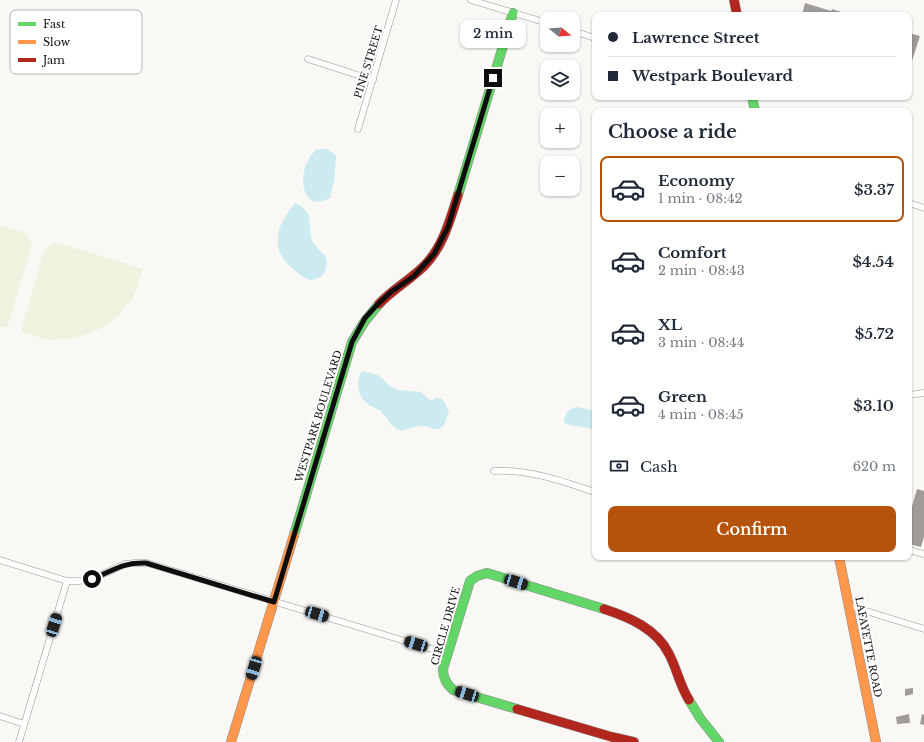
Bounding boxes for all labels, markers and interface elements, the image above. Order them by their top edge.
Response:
legend [10,10,142,74]
north arrow [540,12,580,52]
map controls [540,12,580,196]
text: Fast [43,17,66,31]
callout: 2 min [460,20,526,48]
street label: PINE STREET [351,24,386,100]
text: 2 min [473,25,513,42]
text: Lawrence Street [632,28,760,47]
text: Slow [43,35,71,49]
text: Jam [41,53,65,67]
button: layers [540,60,580,100]
text: Westpark Boulevard [632,66,793,85]
route end [484,69,502,87]
button: + [540,108,580,148]
text: Choose a ride [608,121,737,143]
button: − [540,156,580,196]
icon: car [610,171,646,207]
text: Economy [658,171,735,190]
text: $3.37 [854,180,894,199]
text: 1 min · 08:42 [658,190,743,207]
icon: car [610,243,646,279]
text: Comfort [658,243,726,262]
text: $4.54 [853,252,894,271]
text: 2 min · 08:43 [658,262,745,279]
icon: car [610,315,646,351]
text: XL [658,315,682,334]
text: $5.72 [855,324,894,343]
text: 3 min · 08:44 [658,334,744,351]
street label: WESTPARK BOULEVARD [292,348,345,485]
icon: car [610,387,646,423]
text: Green [658,387,707,406]
text: $3.10 [853,396,894,415]
text: 4 min · 08:45 [658,406,744,423]
icon: cash [608,455,630,477]
text: Cash [640,457,677,476]
text: 620 m [853,458,896,475]
button: Confirm [608,506,896,552]
route start [83,570,101,588]
car [503,573,529,591]
street label: CIRCLE DRIVE [428,585,463,667]
street label: LAFAYETTE ROAD [852,596,885,699]
car [304,605,330,623]
car [45,612,63,638]
car [403,635,429,653]
car [245,655,263,681]
car [454,685,480,703]

